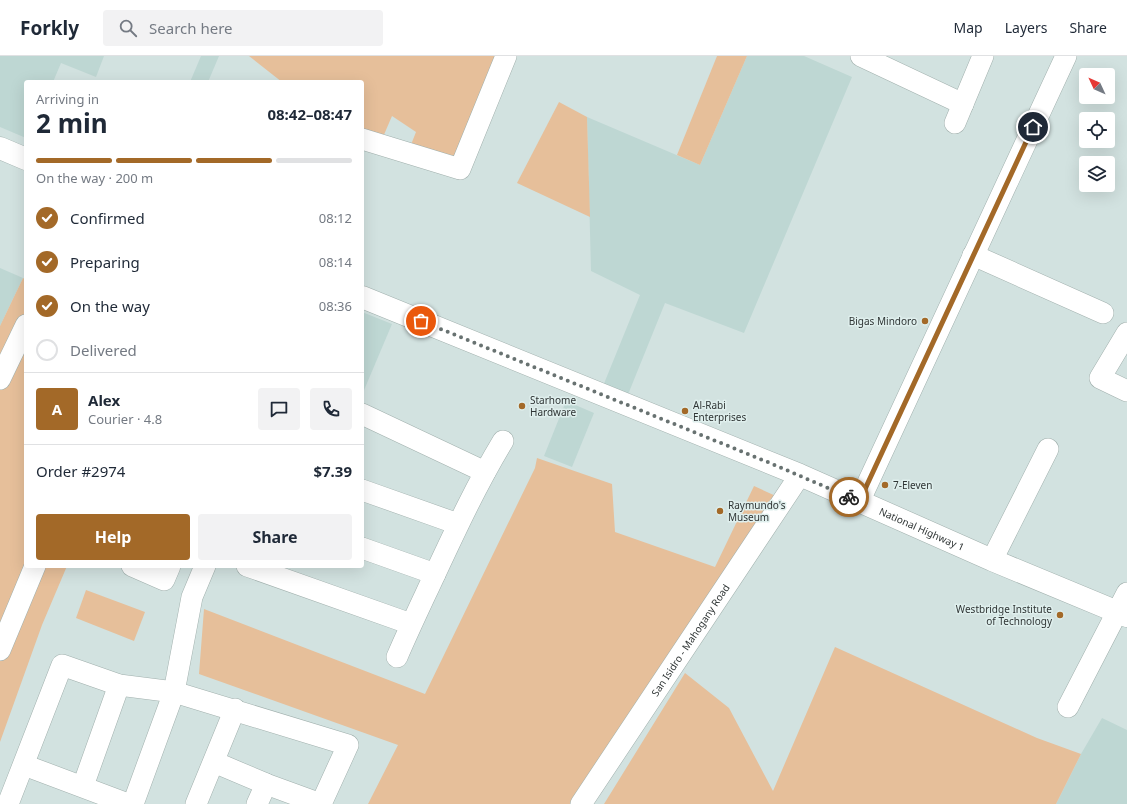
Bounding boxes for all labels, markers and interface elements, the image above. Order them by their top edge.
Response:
search box [103,10,383,46]
text: Forkly [20,15,79,41]
icon: search [117,17,139,39]
text: Search here [149,18,233,38]
text: Map [954,18,983,37]
text: Layers [1005,18,1047,37]
text: Share [1069,18,1107,37]
north arrow [1079,68,1115,104]
map controls [1079,68,1115,192]
text: Arriving in [36,90,99,108]
text: 08:42–08:47 [267,104,352,124]
text: 2 min [36,105,108,141]
pin [1016,110,1050,144]
button: locate [1079,112,1115,148]
icon: home [1022,116,1044,138]
button: layers [1079,156,1115,192]
text: On the way · 200 m [36,169,153,187]
icon: check [36,207,58,229]
text: Confirmed [70,208,145,228]
text: 08:12 [319,209,352,227]
icon: check [36,251,58,273]
text: Preparing [70,252,140,272]
text: 08:14 [319,253,352,271]
icon: check [36,295,58,317]
text: On the way [70,296,150,316]
text: 08:36 [319,297,352,315]
pin [404,304,438,338]
icon: bag [410,310,432,332]
place label: Bigas Mindoro [849,314,917,328]
marker: Bigas Mindoro [920,316,930,326]
text: Delivered [70,340,137,360]
button: chat [258,388,300,430]
button: phone [310,388,352,430]
text: Alex [88,390,120,410]
place label: Starhome Hardware [530,393,576,419]
place label: Al-Rabi Enterprises [693,398,746,424]
text: A [52,399,62,419]
marker: Starhome Hardware [517,401,527,411]
marker: Al-Rabi Enterprises [680,406,690,416]
text: Courier · 4.8 [88,410,162,428]
text: Order #2974 [36,461,125,481]
text: $7.39 [313,461,352,481]
courier [829,477,869,517]
place label: 7-Eleven [893,478,932,492]
marker: 7-Eleven [880,480,890,490]
icon: bike [838,486,860,508]
place label: Raymundo's Museum [728,498,786,524]
street label: National Highway 1 [877,504,967,554]
marker: Raymundo's Museum [715,506,725,516]
button: Help [36,514,190,560]
button: Share [198,514,352,560]
street label: San Isidro - Mahogany Road [648,581,733,699]
place label: Westbridge Institute of Technology [956,602,1053,628]
marker: Westbridge Institute of Technology [1055,610,1065,620]

